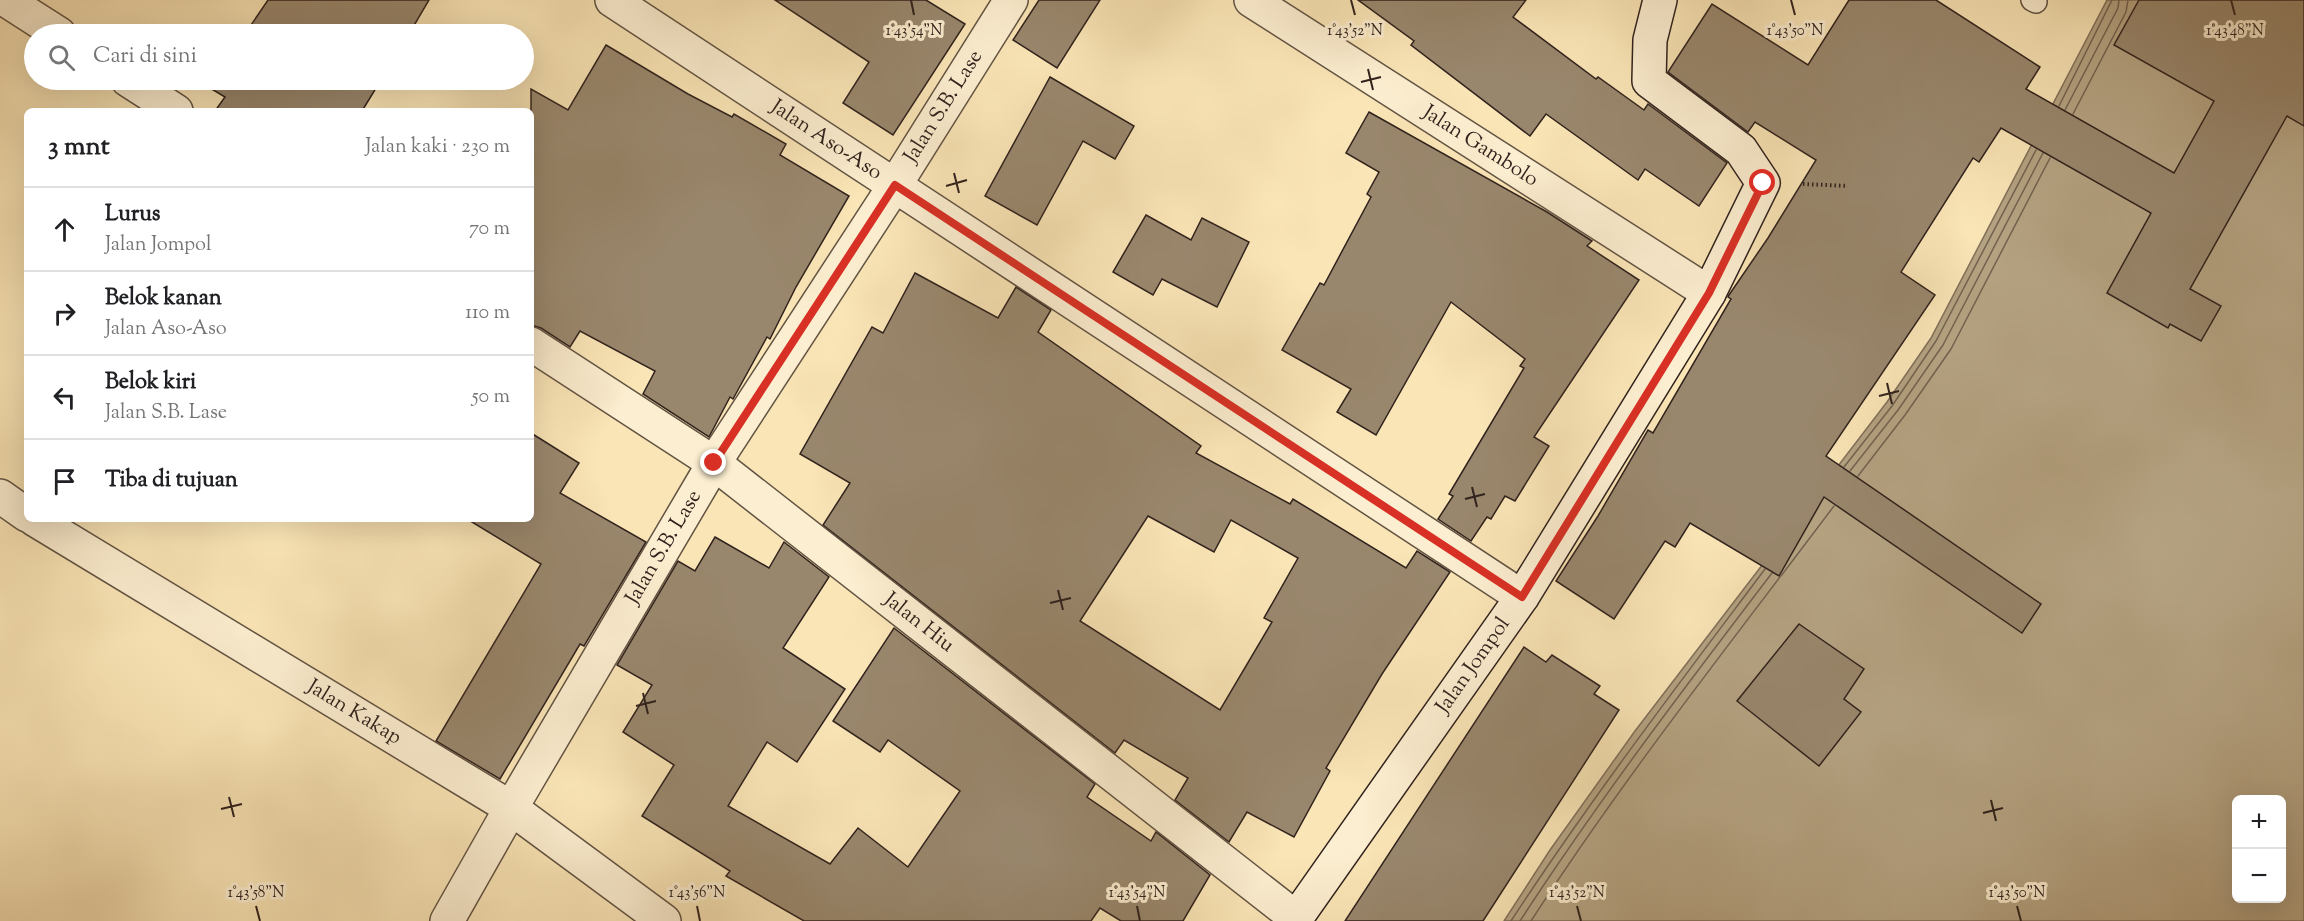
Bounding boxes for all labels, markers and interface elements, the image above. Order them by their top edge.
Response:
text: 1°43'54"N [886,21,942,42]
text: 1°43'52"N [1327,21,1383,42]
text: 1°43'50"N [1767,21,1823,42]
text: 1°43'48"N [2206,21,2264,42]
search box [24,24,534,90]
icon: search [45,41,78,74]
text: Cari di sini [93,41,197,73]
street label: Jalan S.B. Lase [897,45,991,170]
street label: Jalan Aso-Aso [763,92,888,188]
street label: Jalan Gambolo [1415,98,1544,195]
text: 3 mnt [48,129,110,166]
text: Jalan kaki · 230 m [365,133,510,162]
route start [1749,169,1775,195]
text: Lurus [105,199,161,231]
icon: ahead [48,213,81,246]
text: 70 m [469,215,510,244]
text: Jalan Jompol [105,231,212,260]
text: Belok kanan [105,283,222,315]
icon: right [48,297,81,330]
text: 110 m [465,299,510,328]
text: Jalan Aso-Aso [105,315,227,344]
text: Belok kiri [105,367,196,399]
icon: left [48,381,81,414]
text: 50 m [472,383,510,412]
text: Jalan S.B. Lase [105,399,227,428]
route end [700,449,726,475]
icon: arrive [48,465,81,498]
text: Tiba di tujuan [105,465,238,497]
street label: Jalan S.B. Lase [618,485,710,611]
street label: Jalan Hiu [876,585,960,660]
street label: Jalan Jompol [1429,611,1518,721]
street label: Jalan Kakap [300,672,407,753]
map controls [2232,795,2286,903]
button: + [2232,795,2286,849]
button: − [2232,849,2286,903]
text: 1°43'58"N [228,883,284,904]
text: 1°43'56"N [669,883,725,904]
text: 1°43'54"N [1109,883,1165,904]
text: 1°43'52"N [1549,883,1605,904]
text: 1°43'50"N [1989,883,2045,904]

